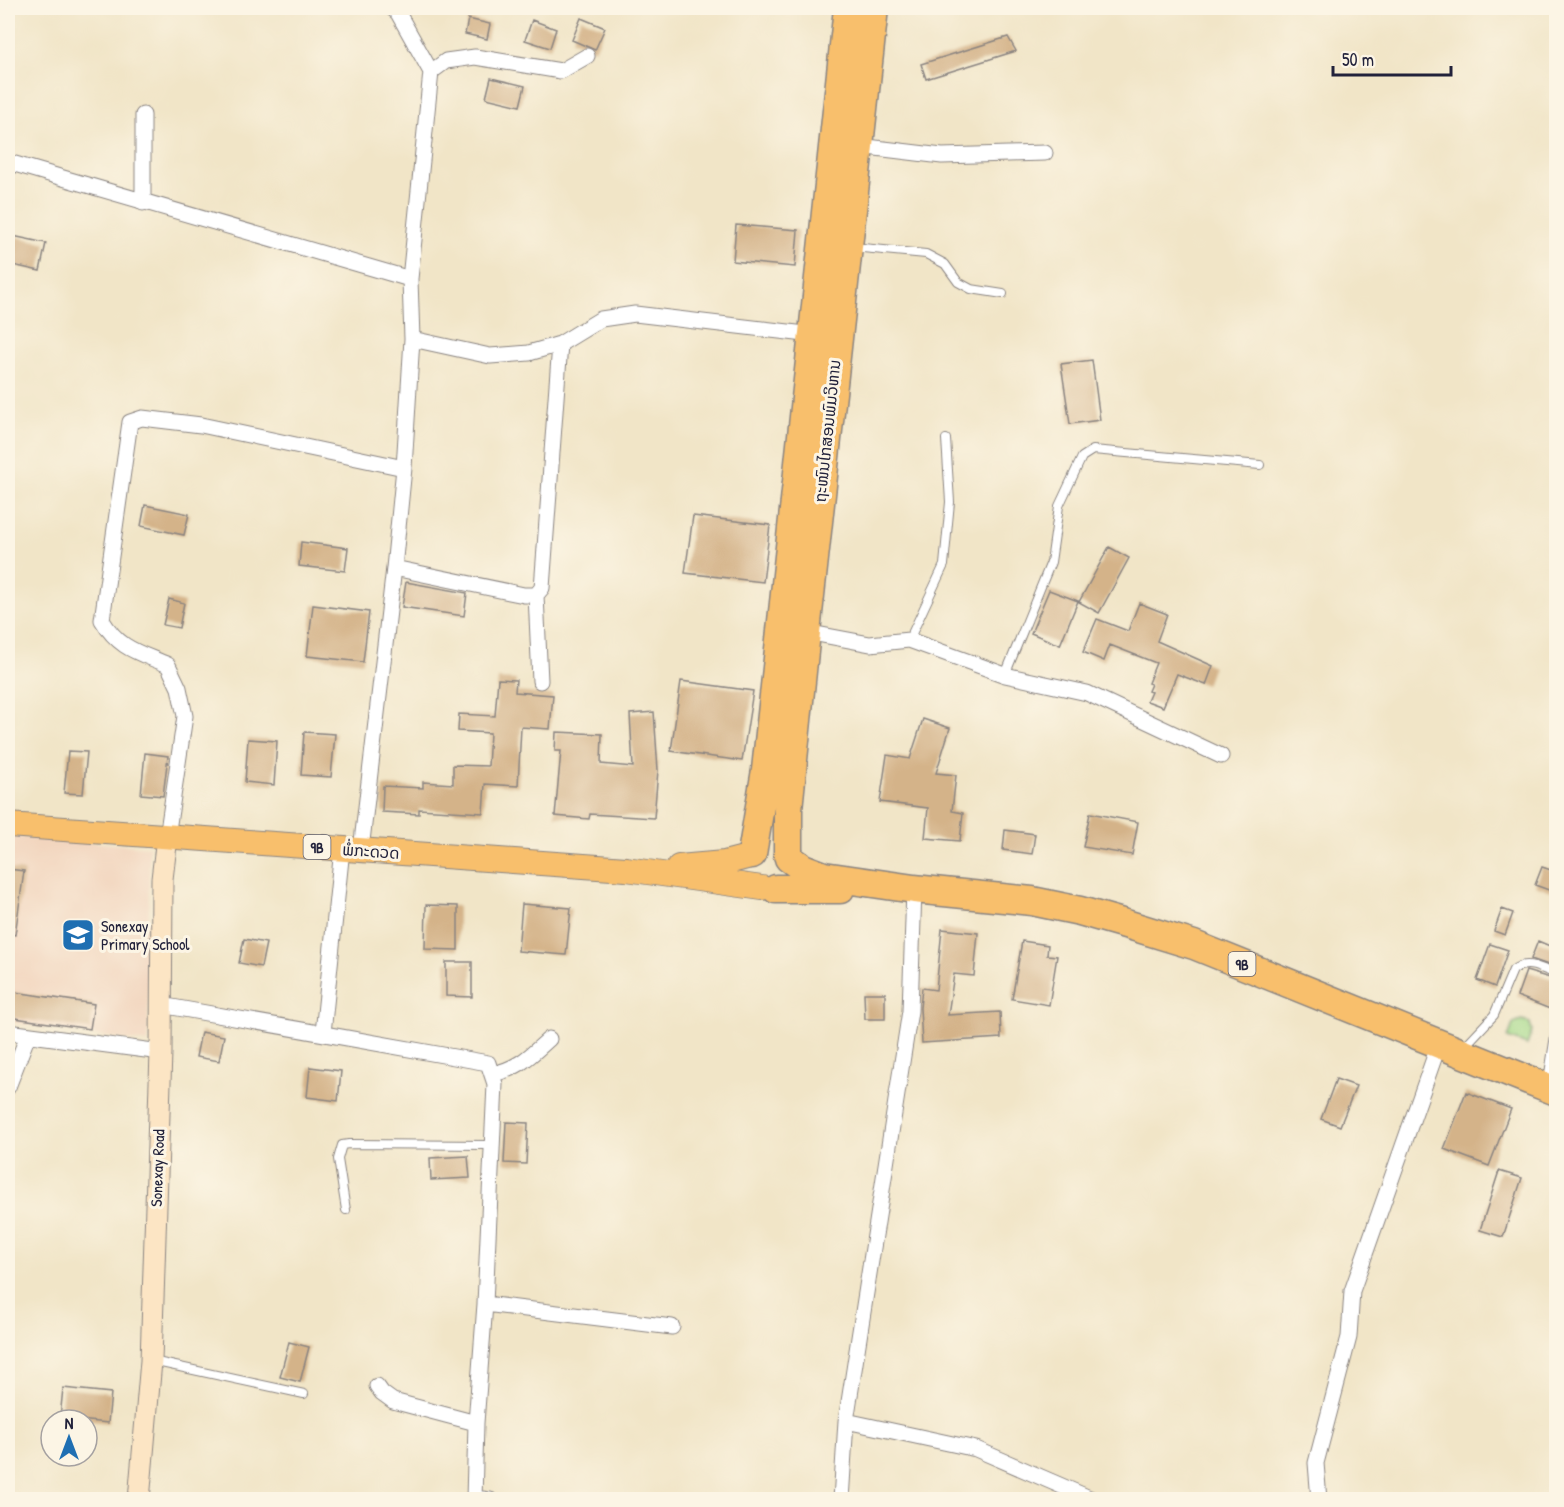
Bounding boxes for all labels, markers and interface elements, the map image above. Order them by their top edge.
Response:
scale bar [1333,39,1452,77]
text: 50 m [1342,47,1374,72]
street label: ຖະໜົນໄກສອນພົມວິຫານ [809,358,845,504]
road number: 9B [304,835,330,859]
street label: ພໍ່ກະດວດ [342,838,400,864]
place label: Sonexay Primary School [101,915,190,955]
school or university icon: Sonexay Primary School [60,917,96,953]
road number: 9B [1228,952,1256,976]
street label: Sonexay Road [145,1129,169,1207]
north arrow [39,1408,99,1468]
text: N [65,1412,74,1434]

